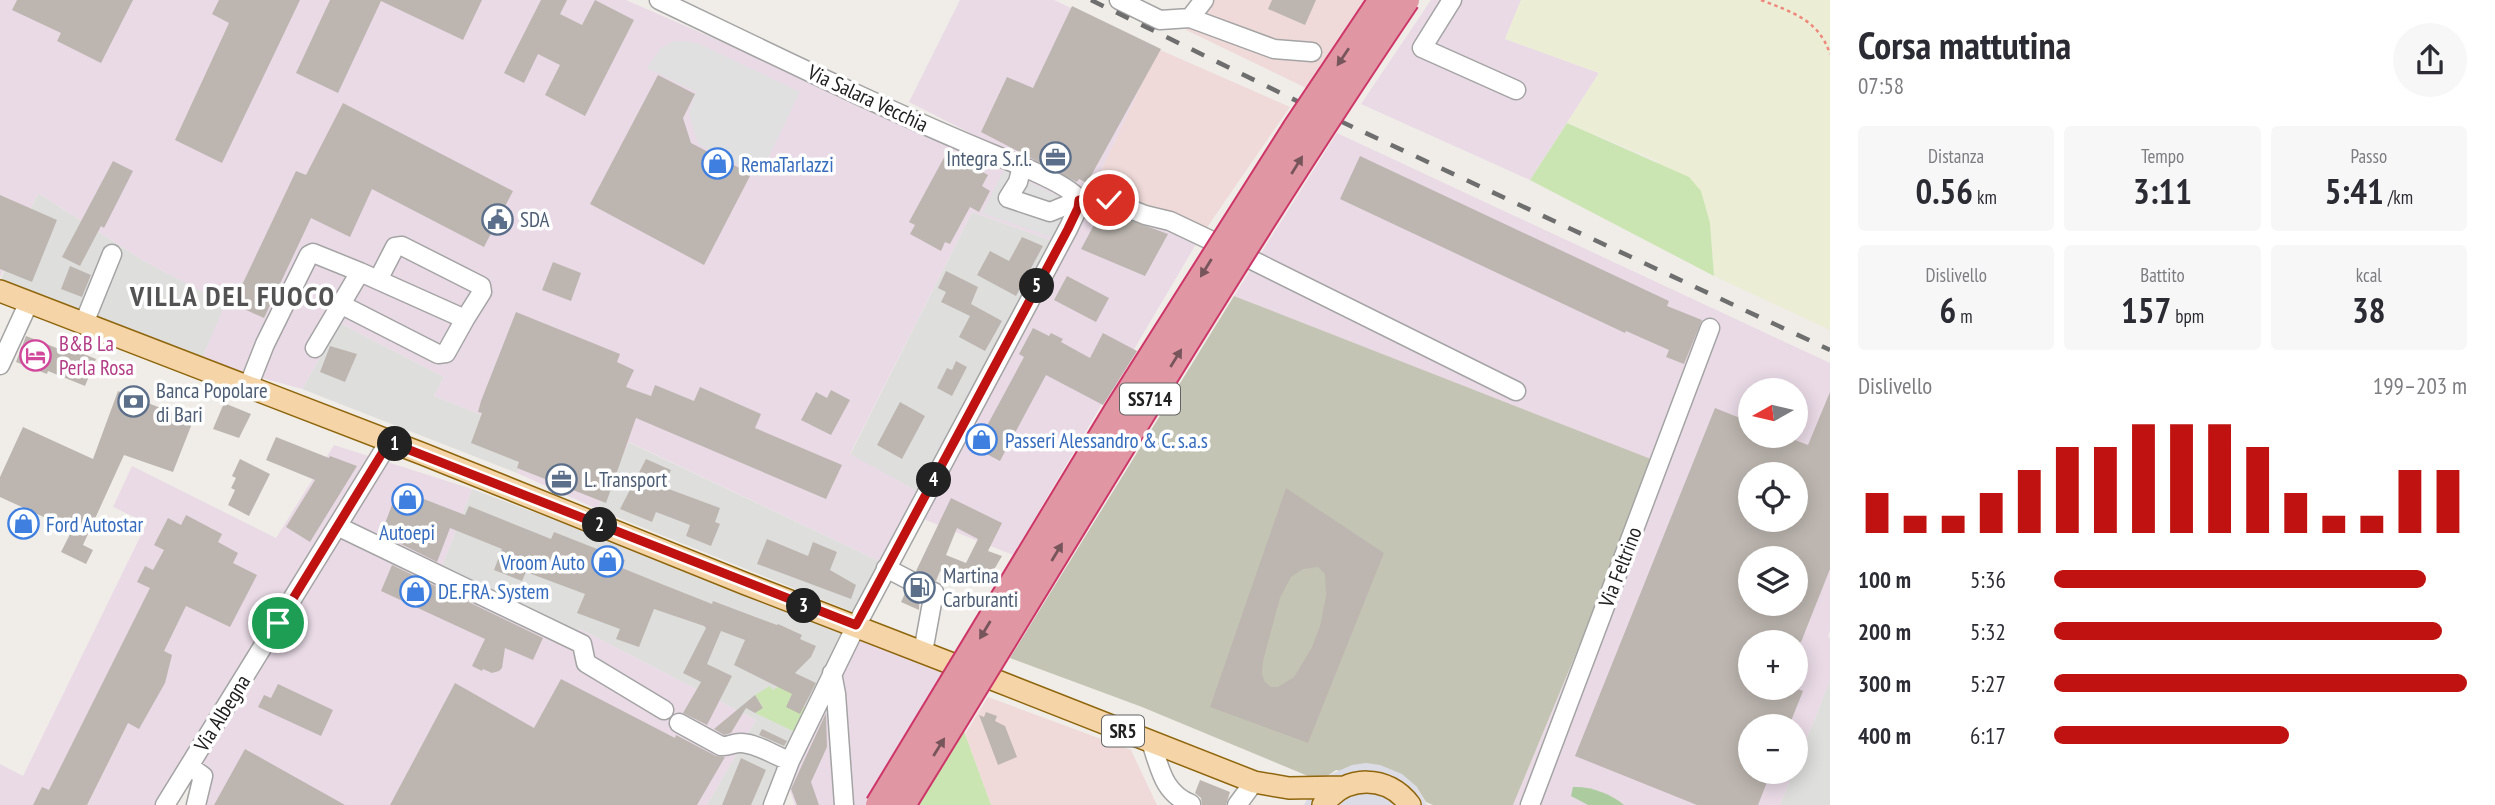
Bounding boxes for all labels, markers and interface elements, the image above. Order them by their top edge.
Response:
text: Corsa mattutina [1858,20,2071,69]
button: share [2393,23,2467,97]
one-way arrow [1337,47,1350,66]
street label: Via Salara Vecchia [803,58,933,138]
text: 07:58 [1858,71,1904,100]
office icon: Integra S.r.l. [1038,141,1072,175]
text: Distanza [1928,144,1984,168]
text: Tempo [2141,144,2184,168]
text: Passo [2350,144,2387,168]
place label: Integra S.r.l. [946,145,1032,172]
shop icon: RemaTarlazzi [701,147,735,181]
place label: RemaTarlazzi [741,151,834,178]
one-way arrow [1290,156,1303,175]
text: 0.56 [1915,168,1973,214]
text: 3:11 [2133,168,2192,214]
text: 5:41 [2325,168,2384,214]
pin [1079,170,1139,230]
icon: check [1090,181,1128,219]
text: km [1973,185,1997,209]
text: /km [2384,185,2413,209]
public building icon: SDA [480,202,514,236]
place label: SDA [520,206,550,233]
one-way arrow [1200,259,1213,278]
text: Dislivello [1925,263,1987,287]
text: Battito [2140,263,2185,287]
text: kcal [2356,263,2382,287]
pin: 5 [1020,268,1054,304]
text: 5 [1032,273,1041,297]
district label: VILLA DEL FUOCO [129,277,336,314]
text: 6 [1940,287,1956,333]
text: 157 [2121,287,2171,333]
text: 38 [2352,287,2386,333]
text: m [1956,304,1973,328]
text: bpm [2171,304,2204,328]
place label: B&B La Perla Rosa [59,330,134,381]
hotel icon: B&B La Perla Rosa [19,338,53,372]
one-way arrow [1169,348,1182,368]
text: Dislivello [1858,371,1932,400]
text: 199–203 m [2373,371,2467,400]
place label: Banca Popolare di Bari [156,377,268,428]
north arrow [1738,378,1808,448]
map controls [1738,378,1808,784]
road number: SS714 [1120,384,1180,414]
bank icon: Banca Popolare di Bari [116,385,150,419]
shop icon: Passeri Alessandro & C. s.a.s [965,423,999,457]
pin: 1 [378,426,412,462]
place label: Passeri Alessandro & C. s.a.s [1005,427,1208,454]
text: 1 [390,431,399,455]
office icon: L. Transport [544,462,578,496]
pin: 4 [916,462,951,498]
button: locate [1738,462,1808,532]
place label: L. Transport [584,466,668,493]
text: 4 [929,467,938,491]
shop icon: Autoepi [390,483,424,517]
shop icon: Ford Autostar [6,507,40,541]
pin: 2 [582,508,618,542]
place label: Ford Autostar [46,511,143,538]
text: 2 [595,512,604,536]
place label: Autoepi [379,519,435,546]
street label: Via Feltrino [1592,523,1648,612]
one-way arrow [1050,542,1063,561]
shop icon: Vroom Auto [591,545,625,579]
button: layers [1738,546,1808,616]
place label: Vroom Auto [500,549,585,576]
place label: Martina Carburanti [943,562,1018,613]
text: 100 m [1858,565,1911,594]
text: 5:36 [1970,565,2006,594]
fuel station icon: Martina Carburanti [903,570,937,604]
shop icon: DE.FRA. System [398,574,432,608]
place label: DE.FRA. System [438,578,549,605]
pin: 3 [786,588,822,624]
pin [248,593,308,653]
text: 3 [799,593,808,617]
icon: arrive [259,604,297,642]
text: 200 m [1858,617,1911,646]
text: 5:32 [1970,617,2006,646]
one-way arrow [979,620,992,639]
button: + [1738,630,1808,700]
text: 300 m [1858,669,1911,698]
text: 5:27 [1970,669,2006,698]
street label: Via Albegna [187,670,256,757]
button: − [1738,714,1808,784]
road number: SR5 [1102,716,1144,746]
text: 400 m [1858,721,1911,750]
text: 6:17 [1970,721,2006,750]
one-way arrow [933,737,946,756]

